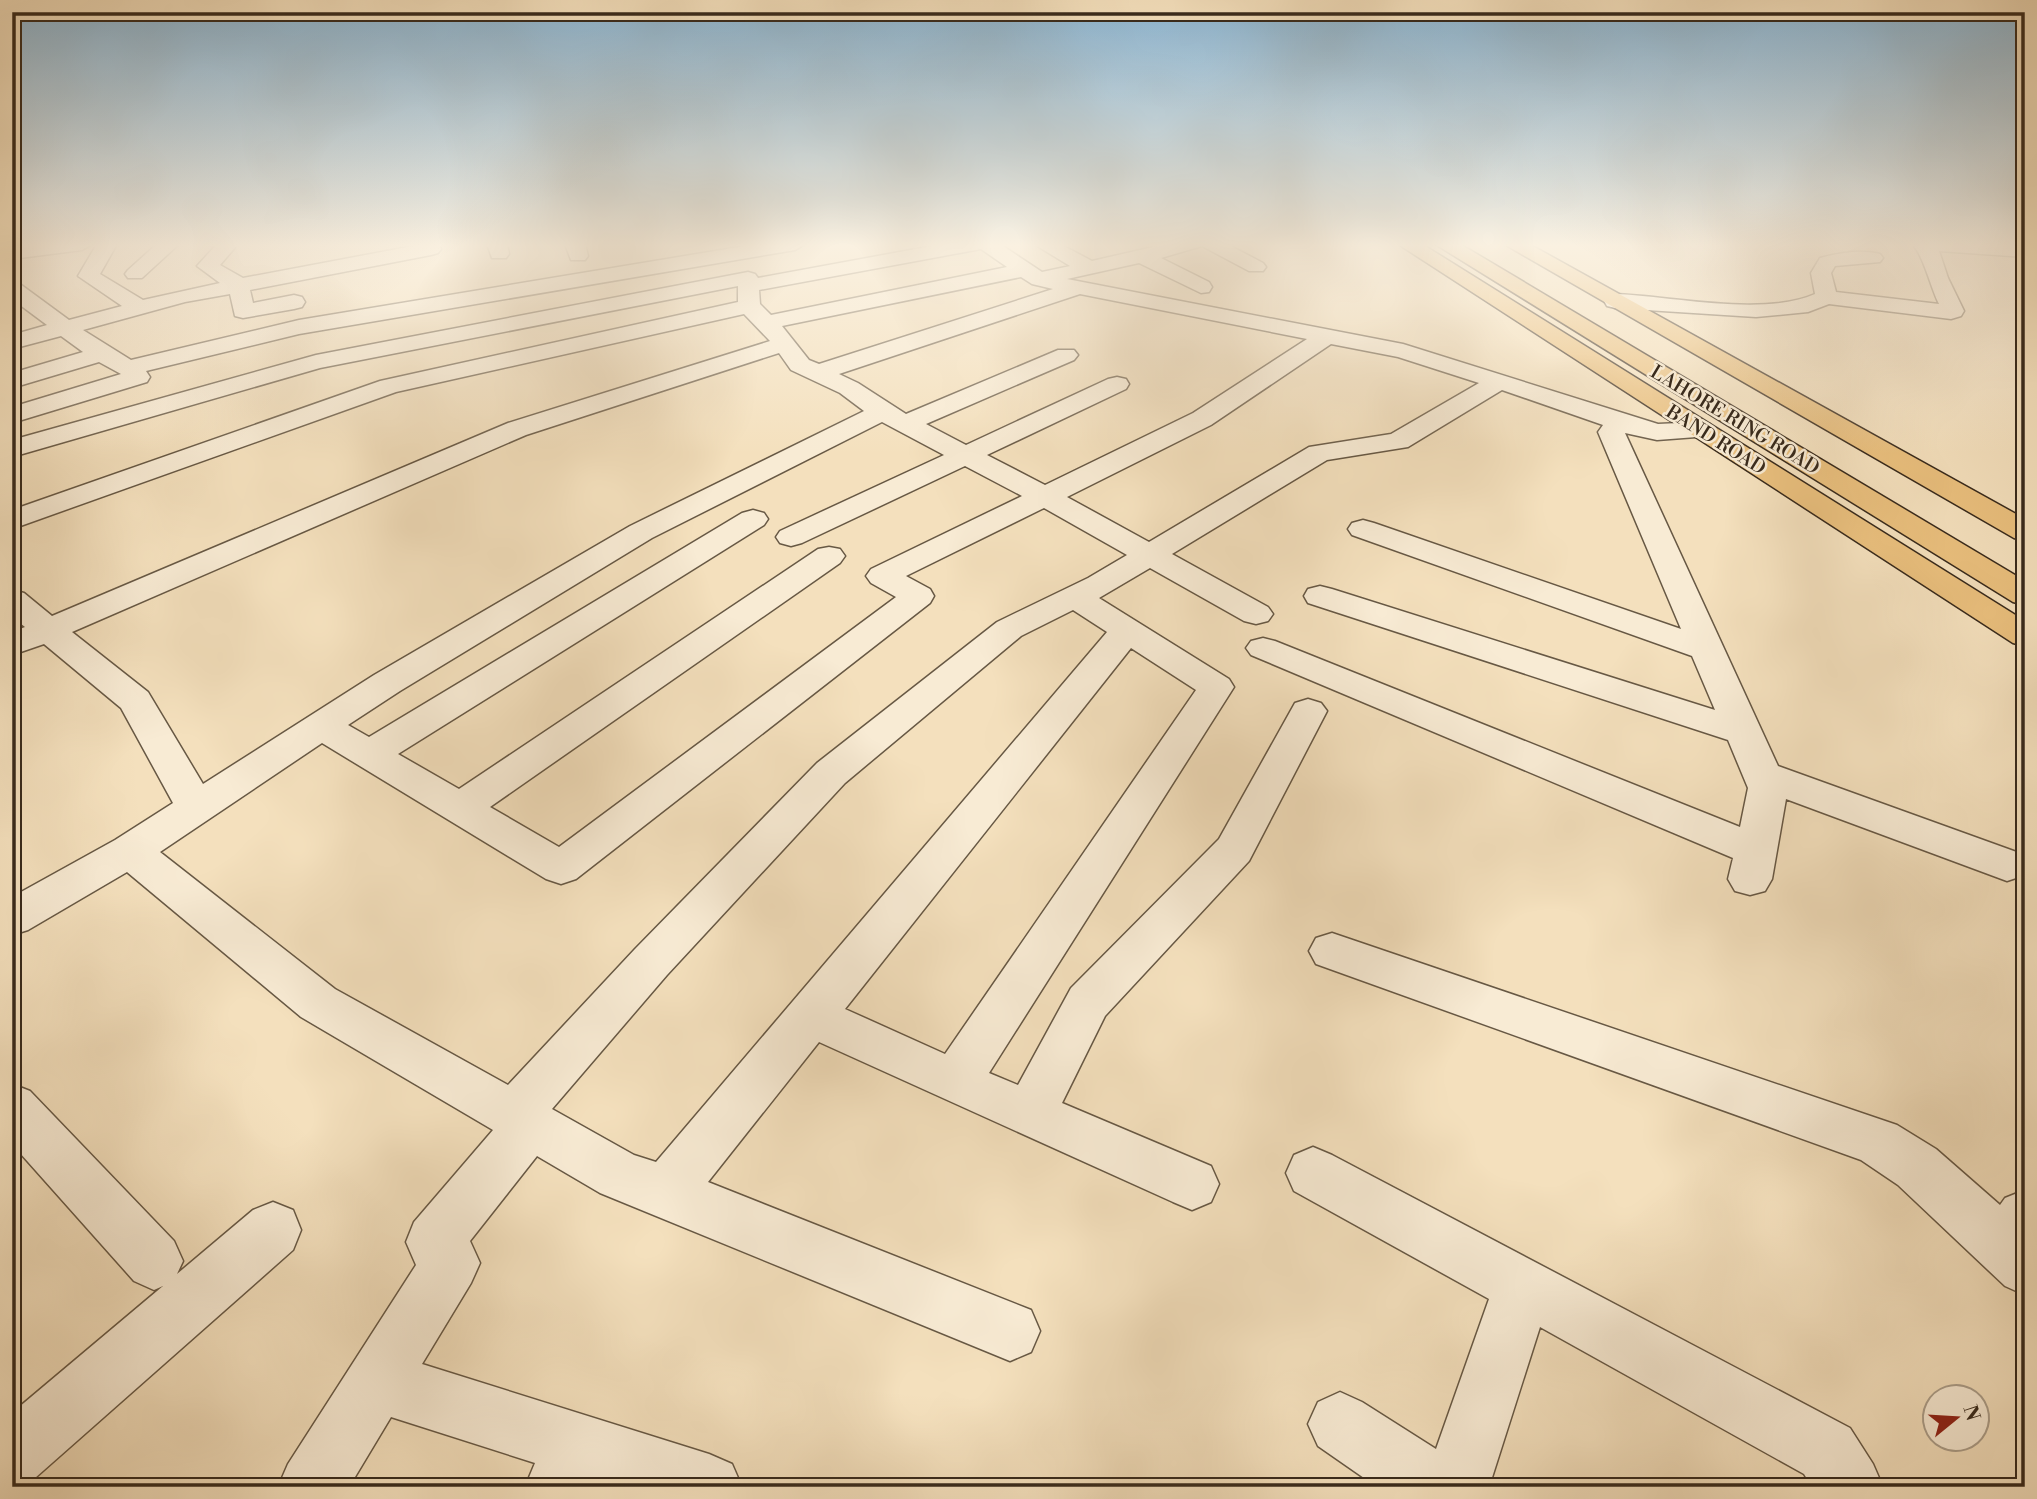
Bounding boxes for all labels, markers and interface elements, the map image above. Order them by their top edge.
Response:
street label: LAHORE RING ROAD [1646,360,1824,480]
street label: BAND ROAD [1661,399,1770,480]
north arrow [1922,1384,1992,1454]
text: N [1957,1402,1985,1424]

